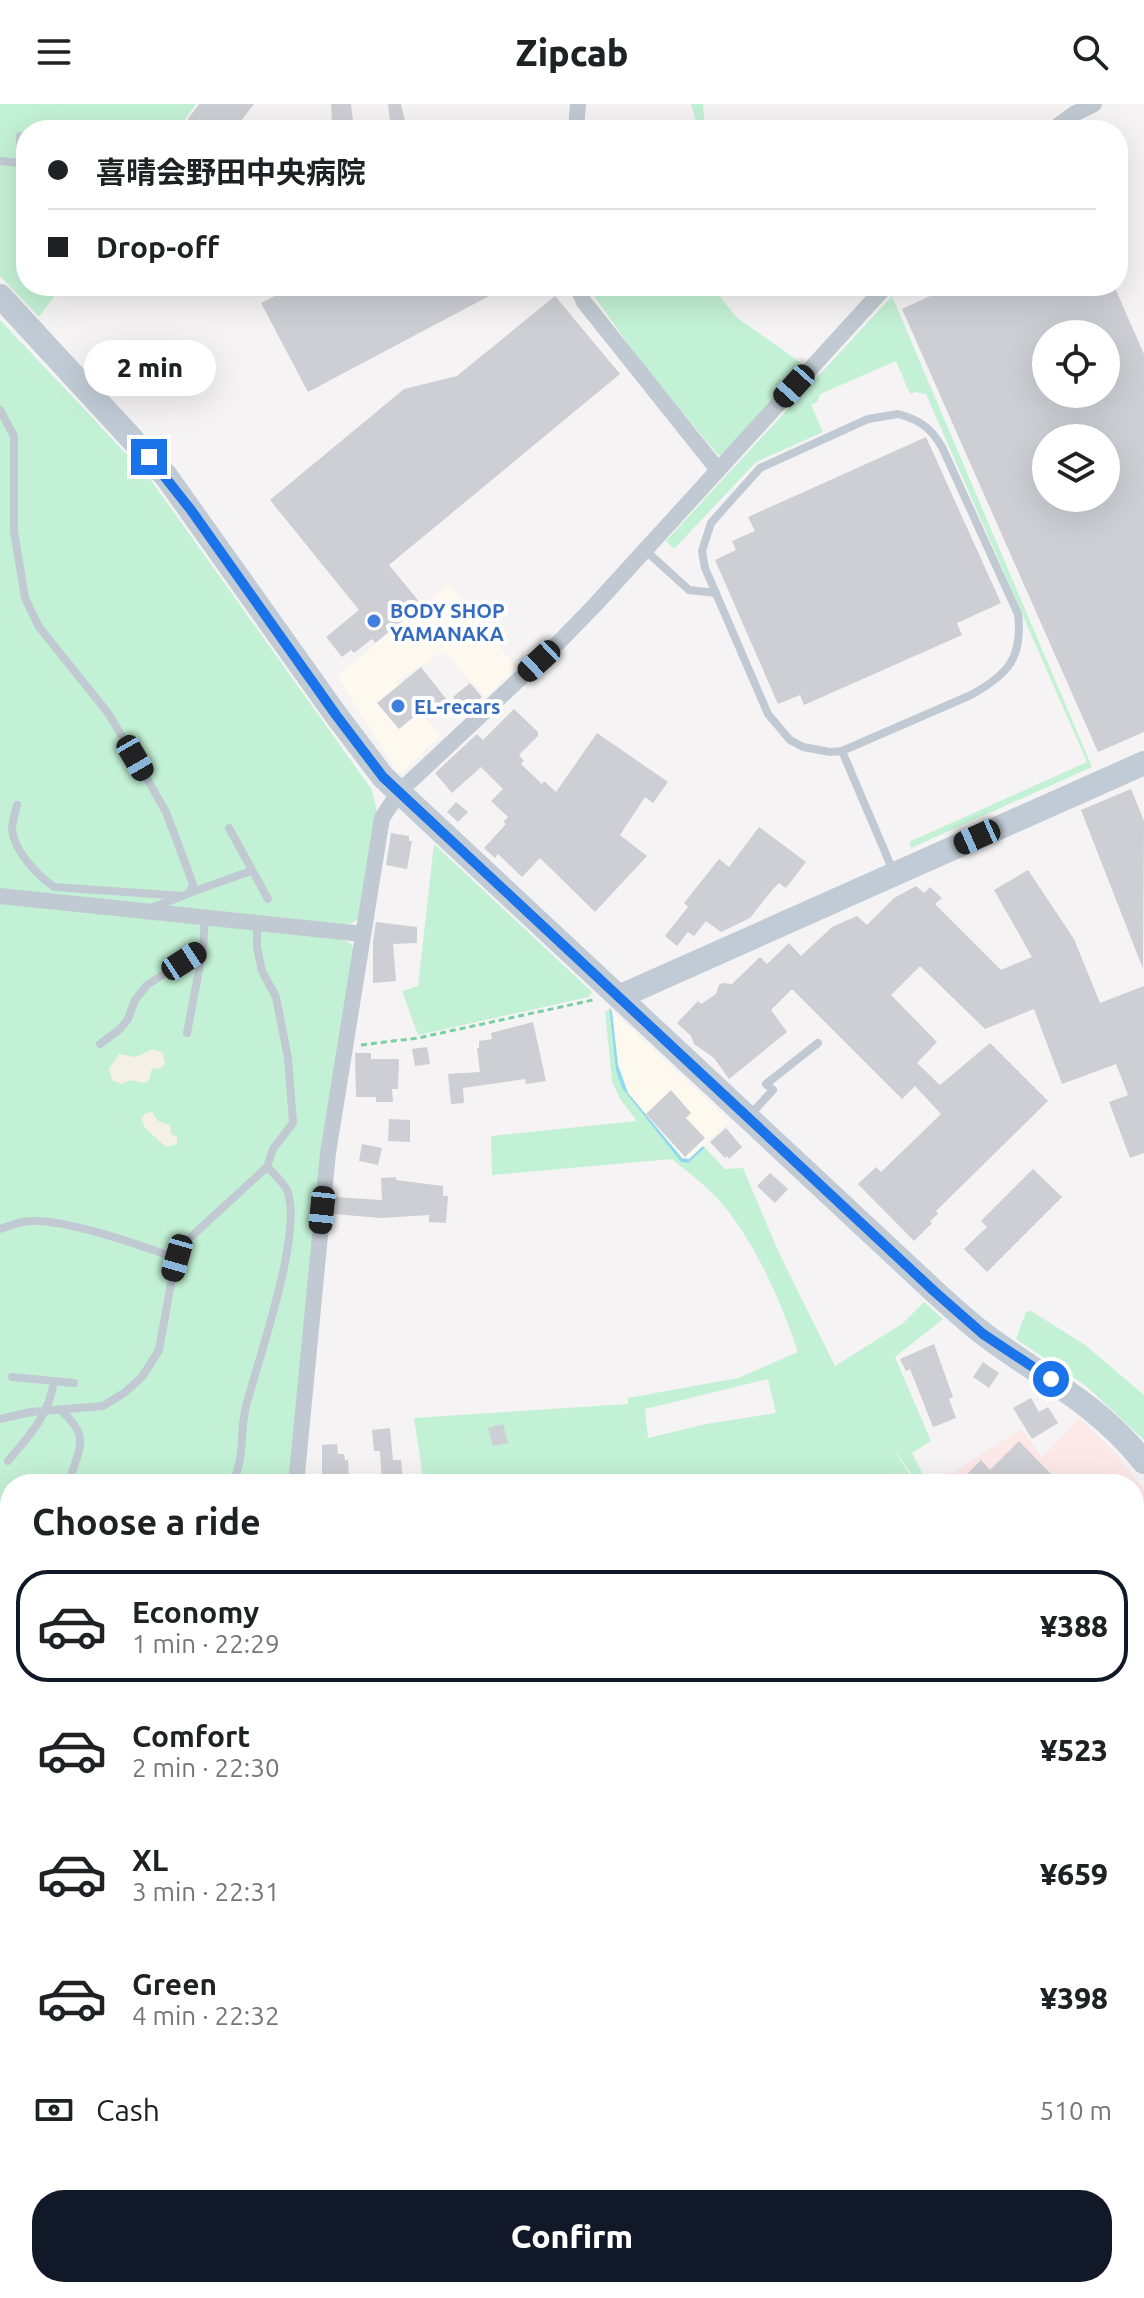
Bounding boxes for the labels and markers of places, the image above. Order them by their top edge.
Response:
place label: BODY SHOP YAMANAKA [390,599,505,645]
marker: BODY SHOP YAMANAKA [365,612,383,630]
place label: EL-recars [414,695,500,718]
marker: EL-recars [389,697,407,715]

